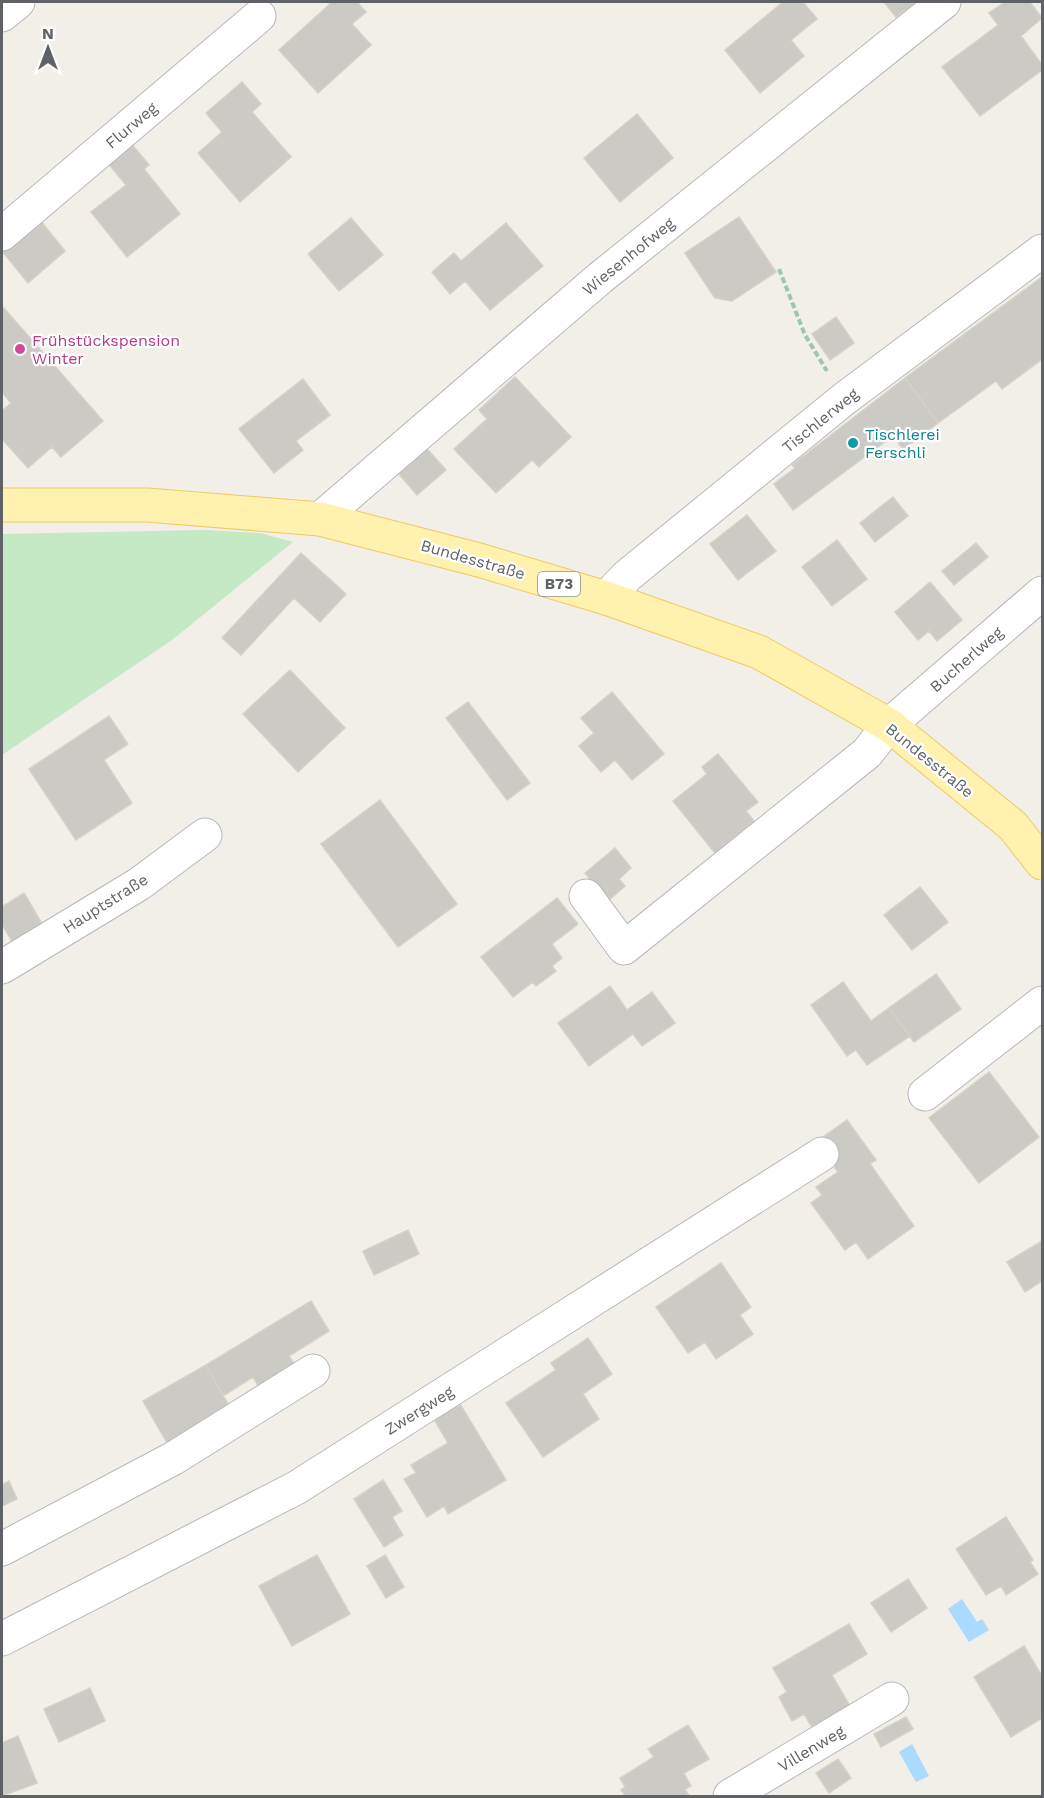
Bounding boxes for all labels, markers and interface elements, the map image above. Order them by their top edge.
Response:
north arrow [18,18,78,78]
text: N [42,24,54,43]
street label: Flurweg [101,98,162,153]
street label: Wiesenhofweg [578,213,679,299]
place label: Frühstückspension Winter [32,331,180,368]
marker: Frühstückspension Winter [13,342,27,356]
street label: Tischlerweg [778,384,863,457]
place label: Tischlerei Ferschli [865,425,940,462]
marker: Tischlerei Ferschli [846,436,860,450]
street label: Bundesstraße [419,536,527,583]
road number: B73 [538,572,580,596]
street label: Bucherlweg [926,622,1007,696]
street label: Bundesstraße [882,719,977,802]
street label: Hauptstraße [59,870,151,937]
street label: Zwergweg [381,1382,458,1439]
street label: Villenweg [775,1721,848,1776]

